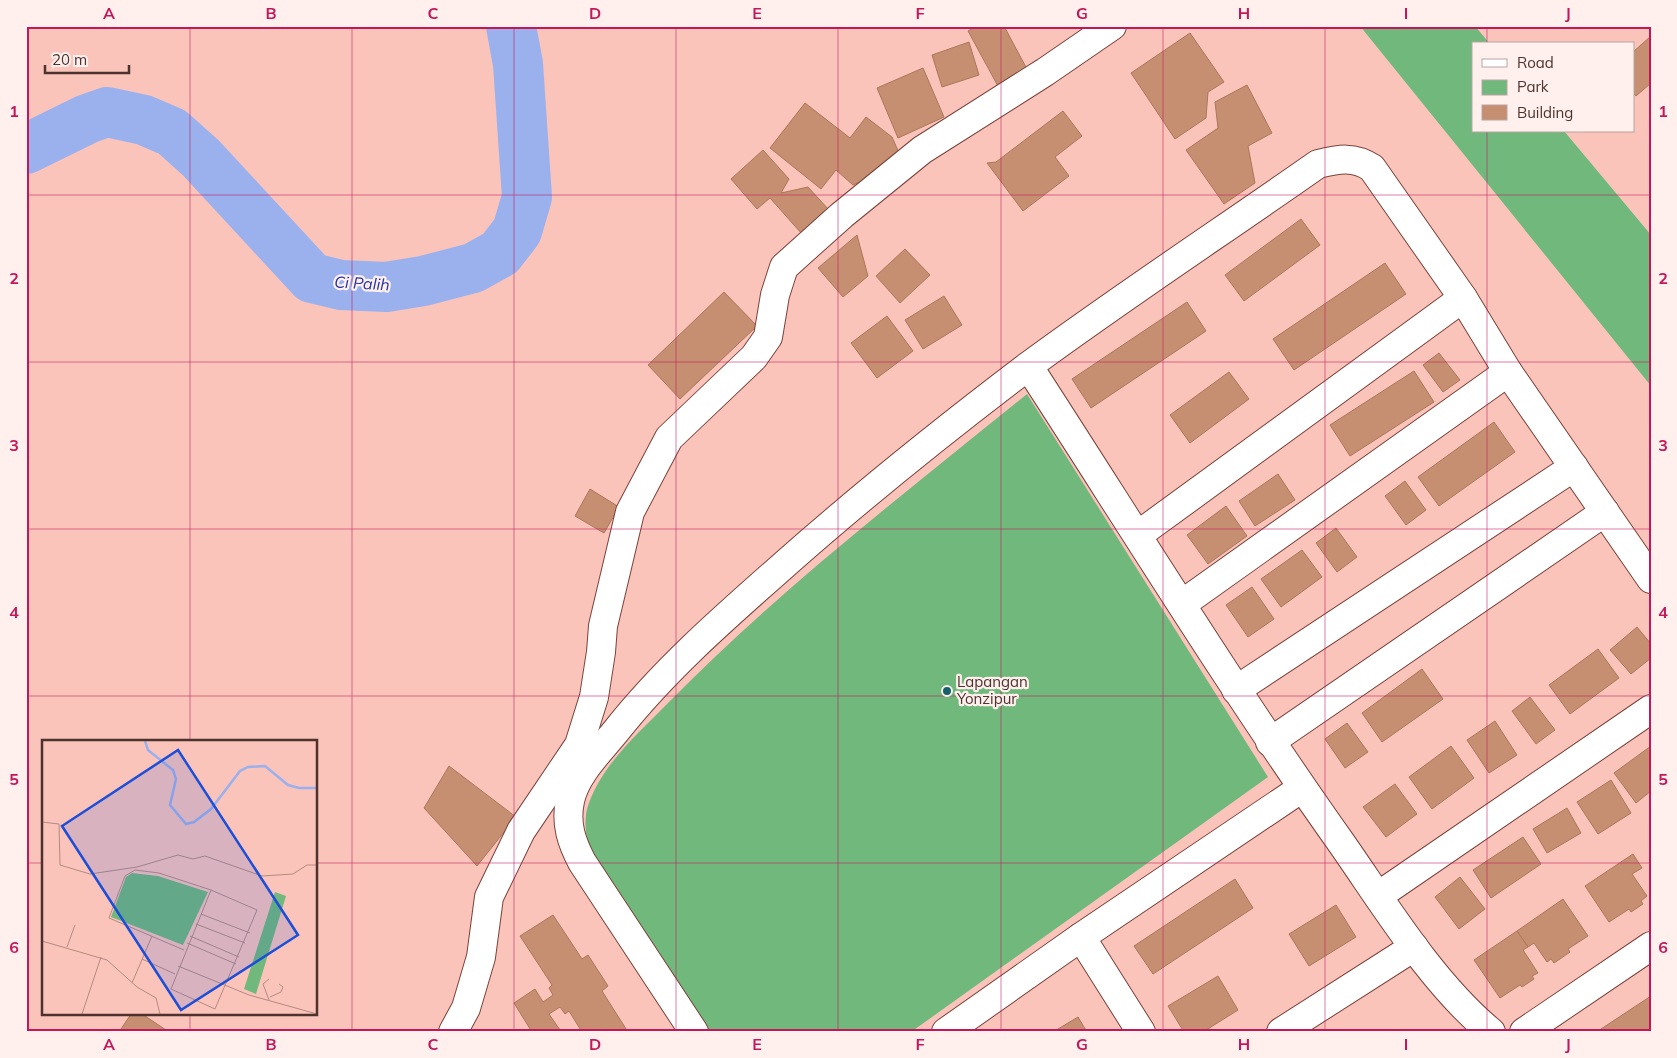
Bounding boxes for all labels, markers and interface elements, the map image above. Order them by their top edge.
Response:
text: A [103,3,115,23]
text: B [265,3,277,23]
text: C [428,3,439,23]
text: D [589,3,601,23]
text: E [752,3,762,23]
text: F [915,3,925,23]
text: G [1076,3,1088,23]
text: H [1238,3,1250,23]
text: I [1404,3,1408,23]
text: J [1565,3,1571,23]
scale bar [45,42,129,74]
legend [1472,42,1634,132]
text: 20 m [52,50,87,69]
text: Road [1517,53,1554,72]
text: Park [1517,77,1549,96]
text: 1 [9,101,19,121]
text: 1 [1658,101,1668,121]
text: Building [1517,103,1573,122]
text: 2 [9,268,19,288]
text: 2 [1658,268,1668,288]
water label: Ci Palih [334,272,390,294]
text: 3 [9,435,19,455]
text: 3 [1658,435,1668,455]
text: 4 [9,602,19,622]
text: 4 [1658,602,1668,622]
place label: Lapangan Yonzipur [956,672,1028,708]
marker: Lapangan Yonzipur [941,685,953,697]
inset map [42,740,318,1016]
text: 5 [9,769,19,789]
text: 5 [1658,769,1668,789]
text: 6 [9,937,19,957]
text: 6 [1658,937,1668,957]
text: A [103,1034,115,1054]
text: B [265,1034,277,1054]
text: C [428,1034,439,1054]
text: D [589,1034,601,1054]
text: E [752,1034,762,1054]
text: F [915,1034,925,1054]
text: G [1076,1034,1088,1054]
text: H [1238,1034,1250,1054]
text: I [1404,1034,1408,1054]
text: J [1565,1034,1571,1054]

